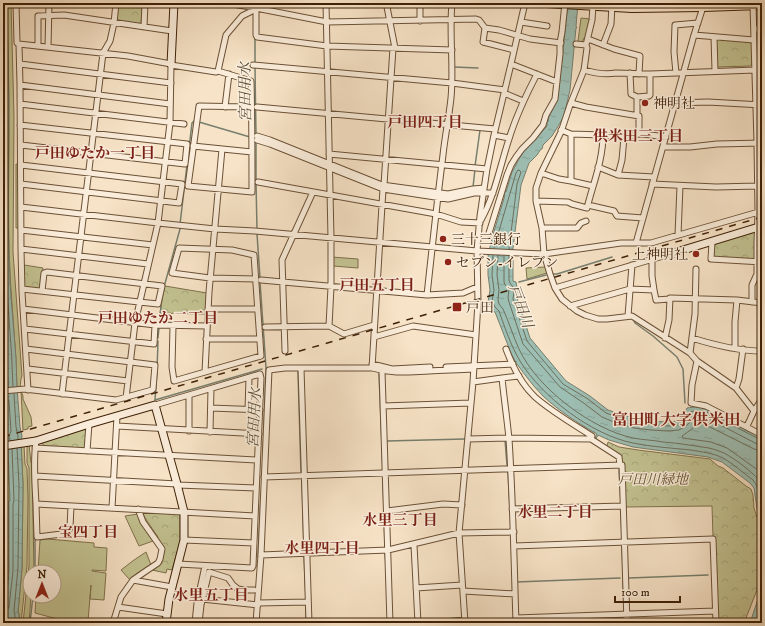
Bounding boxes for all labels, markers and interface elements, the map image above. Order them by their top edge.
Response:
water label: 宮田用水 [235,60,256,122]
place label: 神明社 [653,95,695,113]
marker: 神明社 [640,98,650,108]
district label: 戸田四丁目 [387,113,463,132]
district label: 供米田三丁目 [593,127,683,146]
district label: 戸田ゆたか一丁目 [35,144,155,163]
place label: 三十三銀行 [451,231,521,249]
marker: 三十三銀行 [438,234,448,244]
place label: 上神明社 [632,246,688,264]
marker: 上神明社 [691,249,701,259]
place label: セブン-イレブン [456,254,559,272]
marker: セブン-イレブン [443,257,453,267]
district label: 戸田五丁目 [339,276,415,295]
water label: 戸田川 [504,282,538,332]
place label: 戸田 [466,299,494,317]
marker: 戸田 [451,301,463,313]
district label: 戸田ゆたか二丁目 [98,309,218,328]
water label: 宮田用水 [243,386,266,448]
district label: 富田町大字供米田 [612,410,740,430]
park label: 戸田川緑地 [618,471,690,489]
district label: 水里二丁目 [517,503,593,522]
district label: 水里三丁目 [362,511,438,530]
district label: 宝四丁目 [58,523,118,542]
district label: 水里四丁目 [284,539,360,558]
north arrow [22,564,62,604]
text: N [37,568,47,582]
scale bar [615,578,680,604]
text: 100 m [621,585,650,600]
district label: 水里五丁目 [173,586,249,605]

